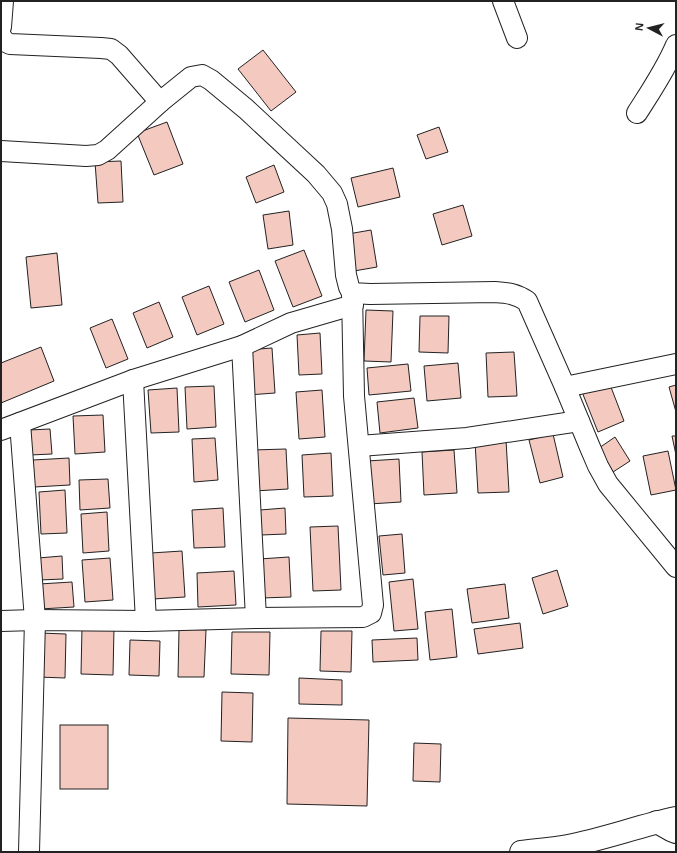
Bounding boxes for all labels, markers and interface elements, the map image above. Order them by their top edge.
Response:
north arrow [629,8,669,48]
text: N [633,22,646,31]

